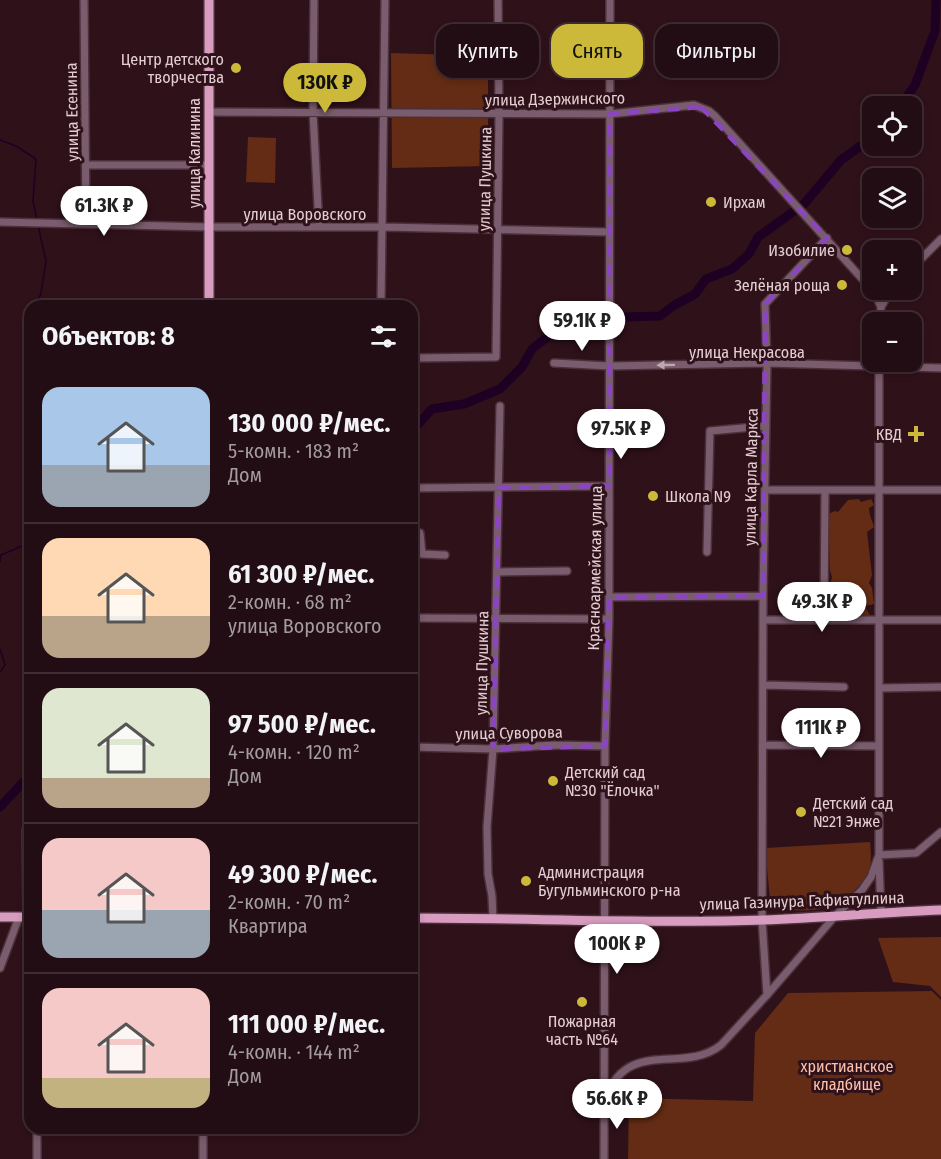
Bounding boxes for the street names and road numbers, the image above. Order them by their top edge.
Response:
street label: улица Есенина [62,62,82,162]
street label: улица Дзержинского [485,88,625,110]
street label: улица Калинина [185,98,204,208]
street label: улица Пушкина [475,126,495,231]
street label: улица Воровского [244,205,366,224]
street label: улица Некрасова [689,343,805,362]
street label: улица Карла Маркса [740,408,762,546]
street label: Красноармейская улица [584,485,606,651]
street label: улица Пушкина [472,610,492,715]
street label: улица Суворова [455,723,563,743]
street label: улица Газинура Гафиатуллина [699,888,905,914]

